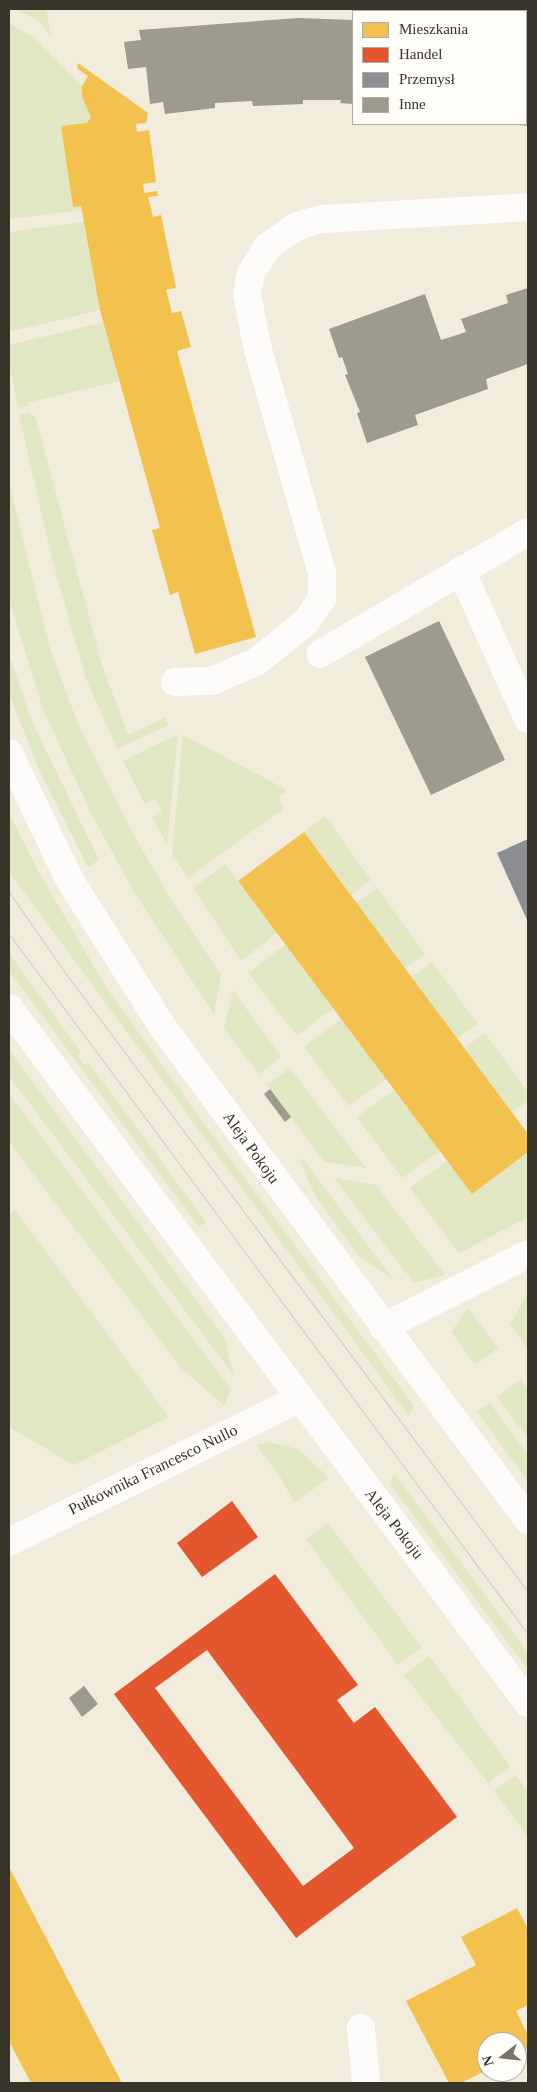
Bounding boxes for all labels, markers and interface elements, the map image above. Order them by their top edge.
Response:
legend [352,10,527,125]
text: Mieszkania [399,21,468,37]
text: Handel [399,46,442,62]
text: Przemysł [399,71,455,87]
text: Inne [399,96,426,112]
street label: Aleja Pokoju [219,1108,283,1188]
street label: Pułkownika Francesco Nullo [65,1421,241,1519]
street label: Aleja Pokoju [361,1485,427,1563]
north arrow [477,2032,527,2082]
text: N [479,2054,497,2068]

